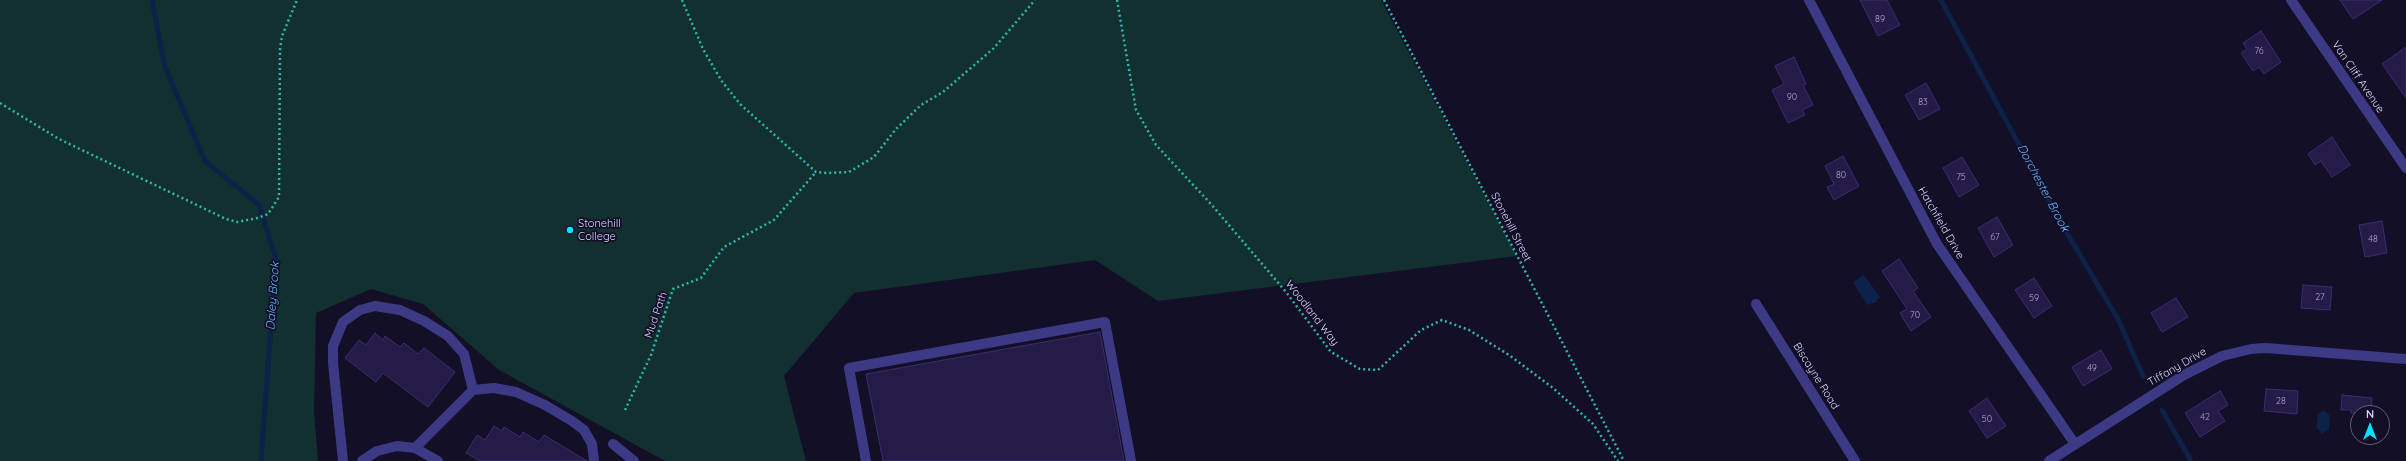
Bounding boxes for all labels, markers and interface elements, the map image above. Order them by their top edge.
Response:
house number: 89 [1875,14,1885,24]
street label: Van Cliff Avenue [2329,39,2387,115]
house number: 76 [2254,46,2264,56]
house number: 90 [1787,92,1797,102]
house number: 83 [1918,97,1928,107]
water label: Dorchester Brook [2014,142,2072,234]
house number: 80 [1836,170,1846,180]
house number: 75 [1956,172,1966,182]
street label: Hatchfield Drive [1915,185,1967,261]
street label: Stonehill Street [1488,190,1534,264]
place label: Stonehill College [578,217,621,243]
marker: Stonehill College [565,225,575,235]
house number: 67 [1990,232,2000,242]
house number: 48 [2368,234,2378,244]
water label: Daley Brook [263,261,283,331]
street label: Woodland Way [1282,278,1342,348]
street label: Mud Path [642,290,670,340]
house number: 27 [2315,292,2325,302]
house number: 59 [2029,293,2039,303]
house number: 70 [1910,310,1920,320]
street label: Biscayne Road [1790,340,1842,412]
street label: Tiffany Drive [2145,345,2209,389]
house number: 49 [2087,363,2097,373]
house number: 28 [2276,396,2286,406]
north arrow [2350,405,2390,445]
text: N [2366,407,2374,421]
house number: 42 [2200,412,2210,422]
house number: 50 [1982,414,1992,424]

